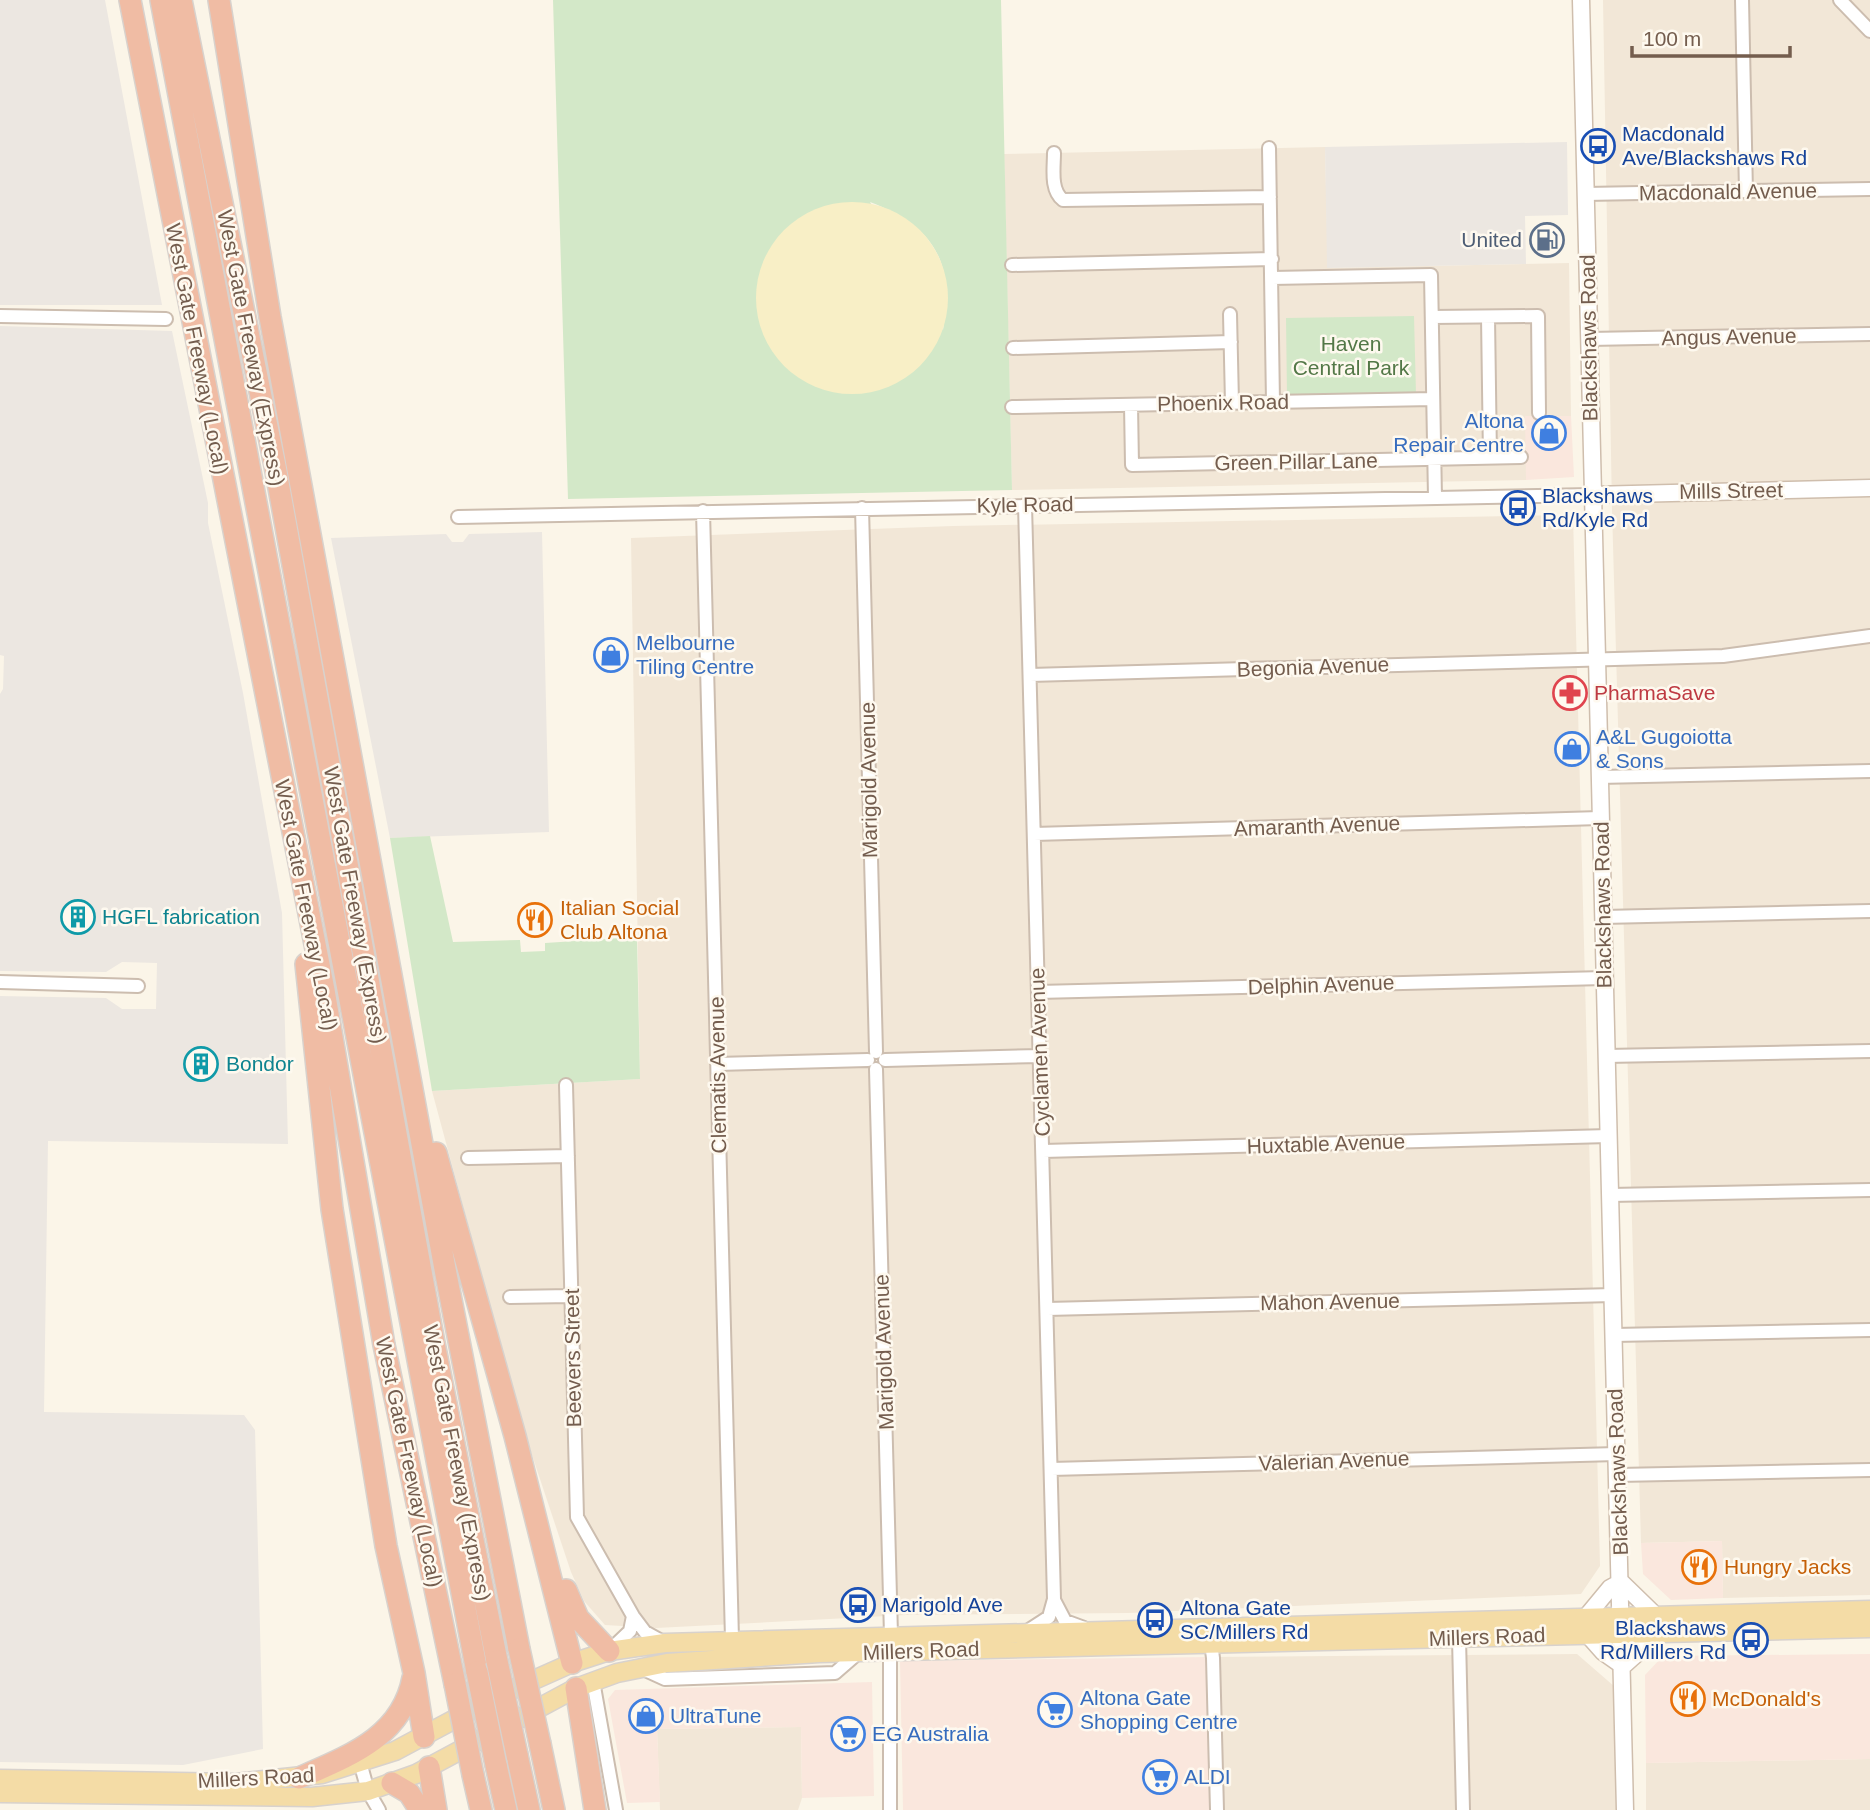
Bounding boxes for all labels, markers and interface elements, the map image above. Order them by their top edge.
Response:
scale bar [1632,14,1790,58]
text: 100 m [1643,27,1701,50]
place label: Macdonald Ave/Blackshaws Rd [1622,122,1807,169]
bus stop icon: Macdonald Ave/Blackshaws Rd [1579,127,1617,165]
street label: Macdonald Avenue [1639,178,1817,205]
street label: West Gate Freeway (Express) [213,208,290,488]
street label: West Gate Freeway (Local) [162,221,233,476]
fuel station icon: United [1528,221,1566,259]
place label: United [1461,228,1522,251]
street label: Blackshaws Road [1576,254,1601,422]
street label: Angus Avenue [1661,324,1797,349]
park label: Haven Central Park [1293,332,1410,379]
street label: Phoenix Road [1157,390,1289,415]
place label: Altona Repair Centre [1393,409,1524,456]
shop icon: Altona Repair Centre [1530,414,1568,452]
street label: Green Pillar Lane [1214,449,1378,474]
street label: Mills Street [1679,478,1783,503]
place label: Blackshaws Rd/Kyle Rd [1542,484,1653,531]
bus stop icon: Blackshaws Rd/Kyle Rd [1499,489,1537,527]
street label: Kyle Road [976,492,1074,517]
place label: Melbourne Tiling Centre [636,631,754,678]
shop icon: Melbourne Tiling Centre [592,636,630,674]
street label: Begonia Avenue [1236,652,1390,681]
pharmacy icon: PharmaSave [1551,674,1589,712]
place label: PharmaSave [1594,681,1715,704]
street label: Marigold Avenue [856,702,881,858]
place label: A&L Gugoiotta & Sons [1596,725,1732,772]
shop icon: A&L Gugoiotta & Sons [1553,730,1591,768]
street label: West Gate Freeway (Express) [320,765,391,1045]
street label: West Gate Freeway (Local) [271,777,342,1032]
street label: Amaranth Avenue [1233,811,1401,840]
street label: Blackshaws Road [1590,821,1615,989]
place label: Italian Social Club Altona [560,896,679,943]
building icon: HGFL fabrication [59,898,97,936]
restaurant icon: Italian Social Club Altona [516,901,554,939]
place label: HGFL fabrication [102,905,260,928]
street label: Cyclamen Avenue [1025,967,1054,1137]
street label: Delphin Avenue [1247,970,1395,999]
street label: Clematis Avenue [705,996,730,1154]
building icon: Bondor [182,1045,220,1083]
place label: Bondor [226,1052,294,1075]
street label: Huxtable Avenue [1246,1129,1406,1158]
street label: Marigold Avenue [869,1274,898,1430]
street label: Beevers Street [560,1288,585,1428]
street label: Mahon Avenue [1260,1289,1400,1314]
street label: West Gate Freeway (Express) [419,1323,496,1603]
street label: West Gate Freeway (Local) [372,1335,447,1589]
street label: Blackshaws Road [1603,1388,1632,1556]
street label: Valerian Avenue [1258,1446,1410,1475]
restaurant icon: Hungry Jacks [1680,1548,1718,1586]
place label: Hungry Jacks [1724,1555,1851,1578]
bus stop icon: Marigold Ave [839,1586,877,1624]
place label: Marigold Ave [882,1593,1003,1616]
place label: Altona Gate SC/Millers Rd [1180,1596,1308,1643]
bus stop icon: Altona Gate SC/Millers Rd [1136,1601,1174,1639]
place label: Blackshaws Rd/Millers Rd [1600,1616,1726,1663]
bus stop icon: Blackshaws Rd/Millers Rd [1732,1621,1770,1659]
street label: Millers Road [1428,1623,1546,1650]
street label: Millers Road [862,1637,980,1664]
restaurant icon: McDonald's [1669,1680,1707,1718]
place label: Altona Gate Shopping Centre [1080,1686,1238,1733]
place label: McDonald's [1712,1687,1821,1710]
supermarket icon: Altona Gate Shopping Centre [1036,1691,1074,1729]
shop icon: UltraTune [627,1697,665,1735]
place label: UltraTune [670,1704,761,1727]
supermarket icon: EG Australia [829,1715,867,1753]
place label: EG Australia [872,1722,989,1745]
supermarket icon: ALDI [1141,1758,1179,1796]
street label: Millers Road [197,1763,315,1792]
place label: ALDI [1184,1765,1231,1788]

